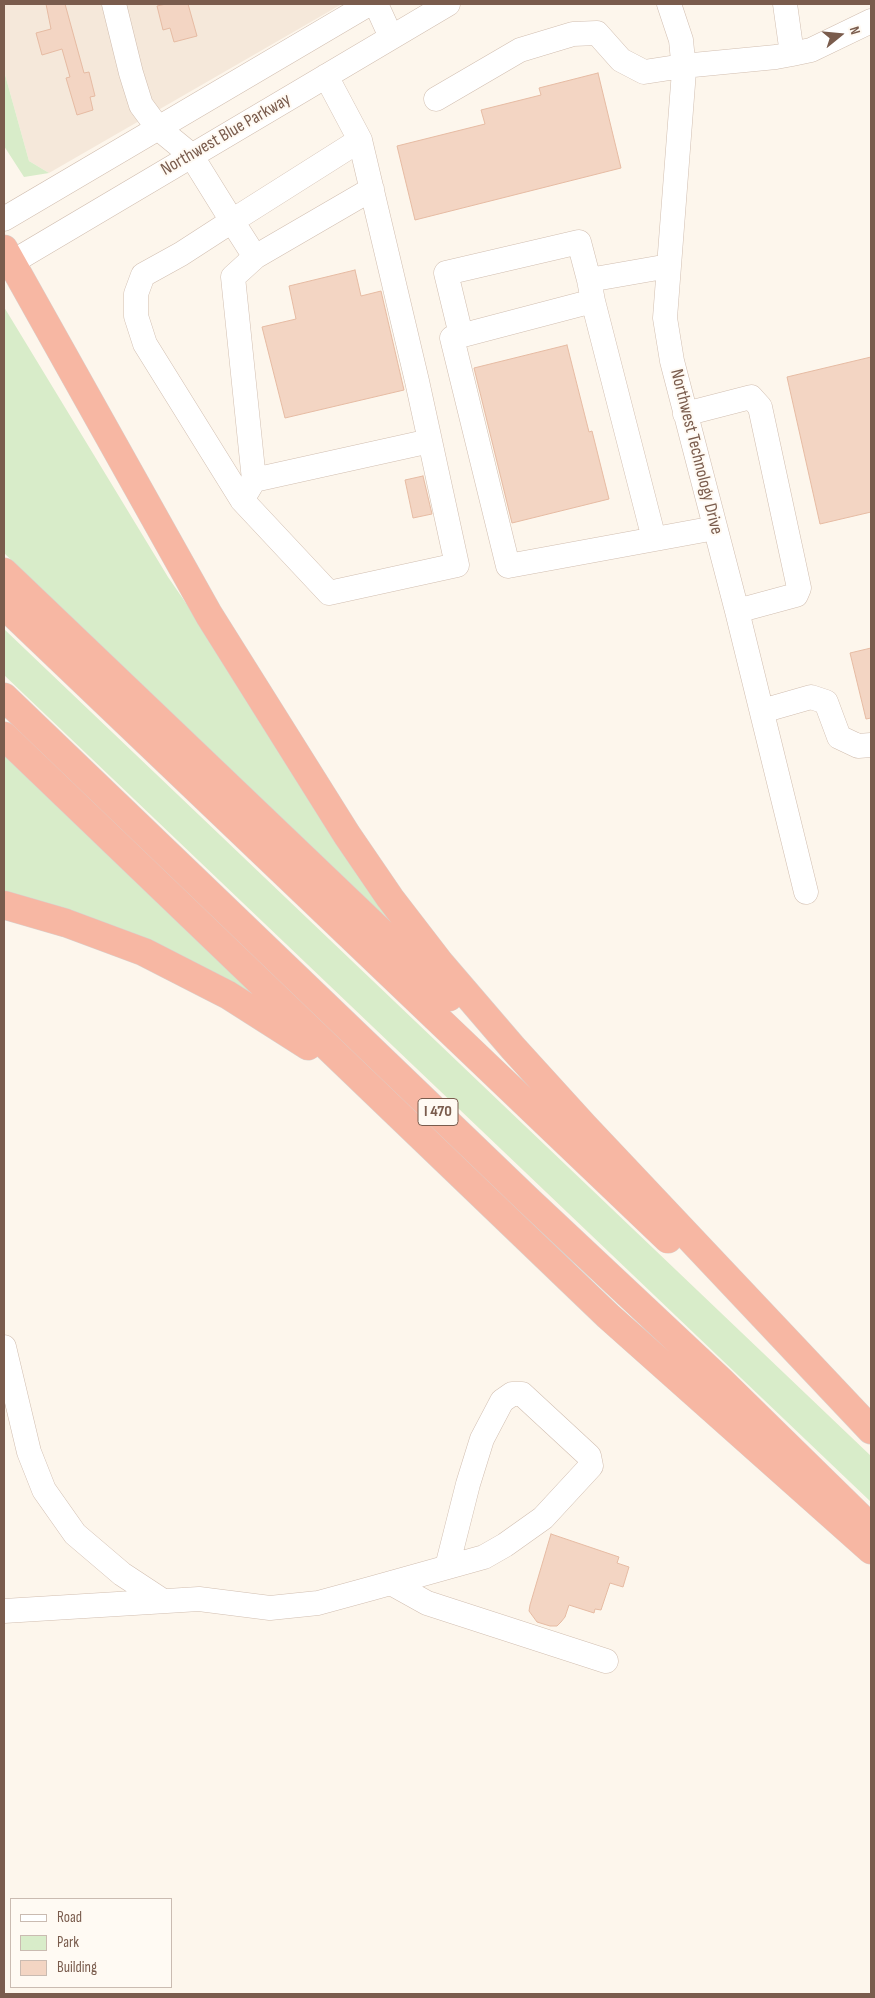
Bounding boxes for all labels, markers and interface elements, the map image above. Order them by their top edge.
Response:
north arrow [815,10,865,60]
text: N [846,24,864,37]
street label: Northwest Blue Parkway [157,89,295,181]
street label: Northwest Technology Drive [665,367,727,537]
road number: I 470 [418,1098,458,1126]
legend [10,1898,172,1988]
text: Road [57,1908,82,1927]
text: Park [57,1933,79,1952]
text: Building [57,1958,97,1977]

